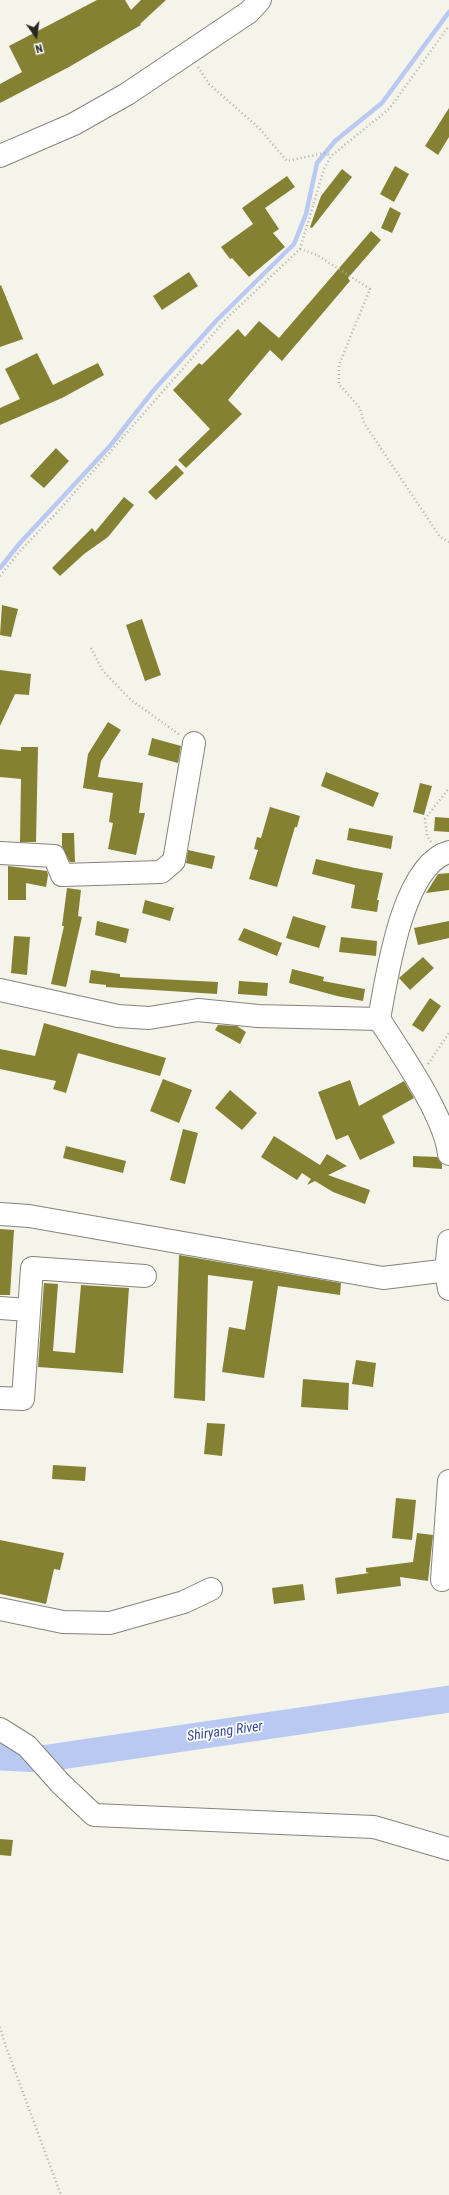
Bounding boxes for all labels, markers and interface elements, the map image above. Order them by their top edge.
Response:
north arrow [16,16,56,56]
text: N [34,41,44,55]
water label: Shiryang River [186,1718,264,1746]

